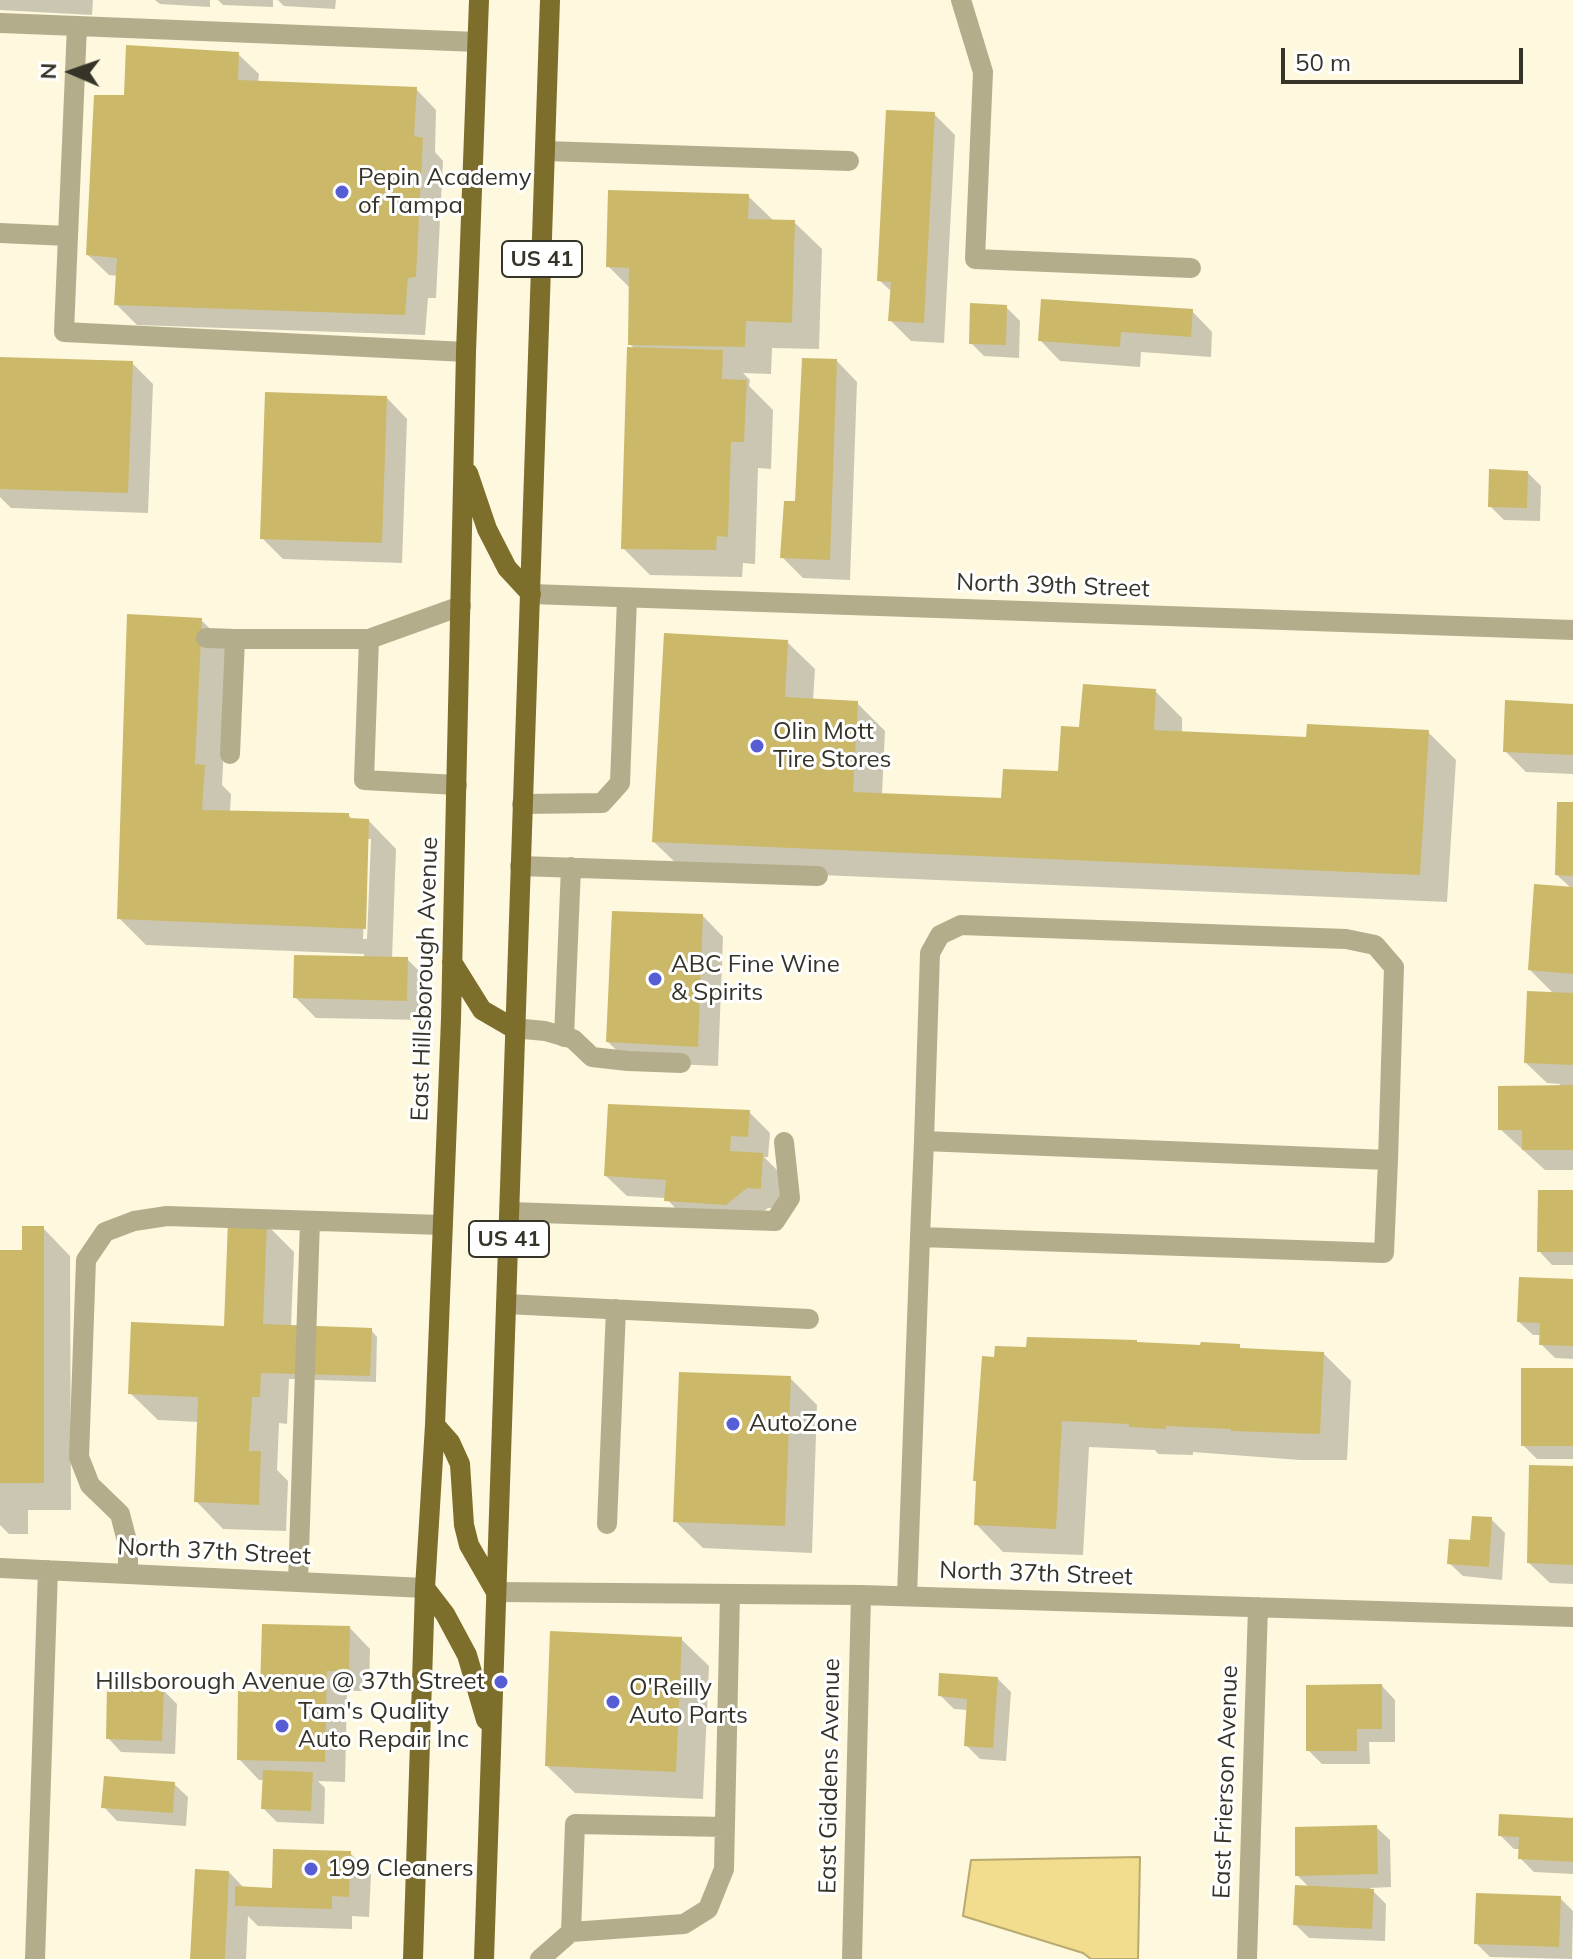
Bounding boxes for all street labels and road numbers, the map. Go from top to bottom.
road number: US 41 [502,241,582,277]
street label: North 39th Street [956,568,1150,604]
street label: East Hillsborough Avenue [406,836,444,1122]
road number: US 41 [469,1221,549,1257]
street label: North 37th Street [117,1533,311,1571]
street label: North 37th Street [939,1556,1133,1592]
street label: East Giddens Avenue [814,1658,846,1894]
street label: East Frierson Avenue [1208,1665,1244,1899]

